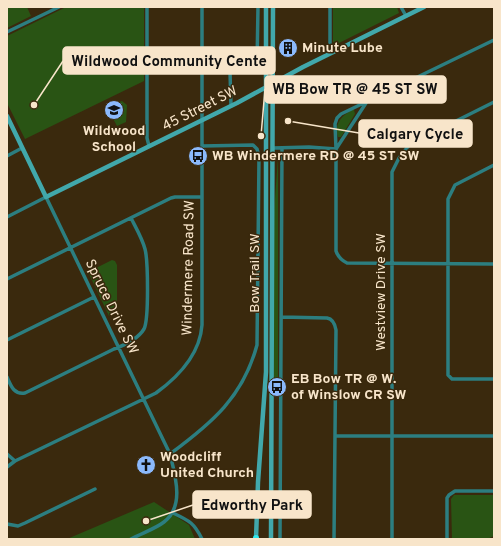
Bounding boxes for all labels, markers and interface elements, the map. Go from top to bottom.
building icon: Minute Lube [277,37,299,59]
place label: Minute Lube [302,40,383,57]
callout: Wildwood Community Cente [63,47,275,74]
text: Wildwood Community Cente [71,53,267,72]
callout: WB Bow TR @ 45 ST SW [265,76,446,103]
text: WB Bow TR @ 45 ST SW [272,81,438,100]
street label: 45 Street SW [159,83,241,135]
school or university icon: Wildwood School [103,99,125,121]
callout: Calgary Cycle [359,120,472,147]
place label: Wildwood School [83,123,145,156]
text: Calgary Cycle [367,126,463,145]
bus stop icon: WB Windermere RD @ 45 ST SW [187,145,209,167]
place label: WB Windermere RD @ 45 ST SW [212,148,419,165]
street label: Windermere Road SW [179,200,199,336]
street label: Bow Trail SW [247,233,264,313]
street label: Westview Drive SW [373,233,390,351]
street label: Spruce Drive SW [81,257,141,357]
place label: EB Bow TR @ W. of Winslow CR SW [291,371,407,404]
bus stop icon: EB Bow TR @ W. of Winslow CR SW [266,376,288,398]
place label: Woodcliff United Church [160,449,254,482]
church icon: Woodcliff United Church [135,454,157,476]
callout: Edworthy Park [193,491,311,518]
text: Edworthy Park [201,497,303,516]

